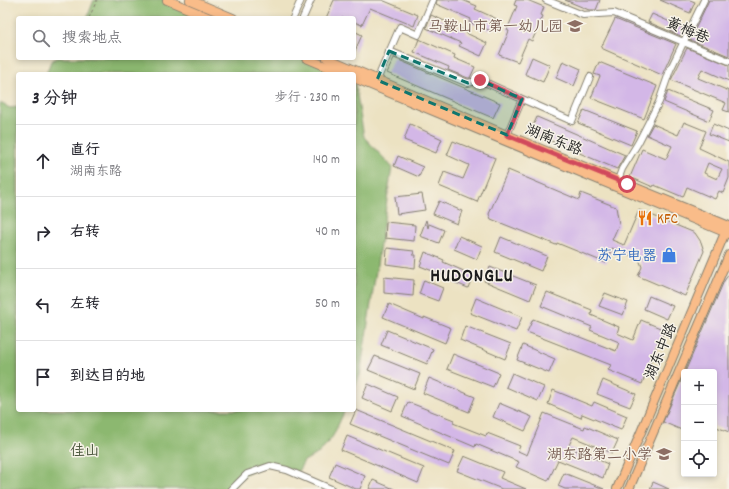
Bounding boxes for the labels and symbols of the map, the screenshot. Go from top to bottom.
street label: 黄梅巷 [662,13,712,51]
place label: 马鞍山市第一幼儿园 [428,17,563,39]
school or university icon: 马鞍山市第一幼儿园 [566,17,584,35]
route end [471,71,489,89]
street label: 湖南东路 [521,119,585,162]
route start [618,175,636,193]
restaurant icon: KFC [636,209,654,227]
place label: KFC [657,209,678,231]
place label: 苏宁电器 [597,246,657,268]
shop icon: 苏宁电器 [660,246,678,264]
district label: HUDONGLU [430,264,514,291]
street label: 湖东中路 [640,320,684,384]
park label: 佳山 [70,441,100,463]
place label: 湖东路第二小学 [547,445,652,467]
school or university icon: 湖东路第二小学 [655,445,673,463]

